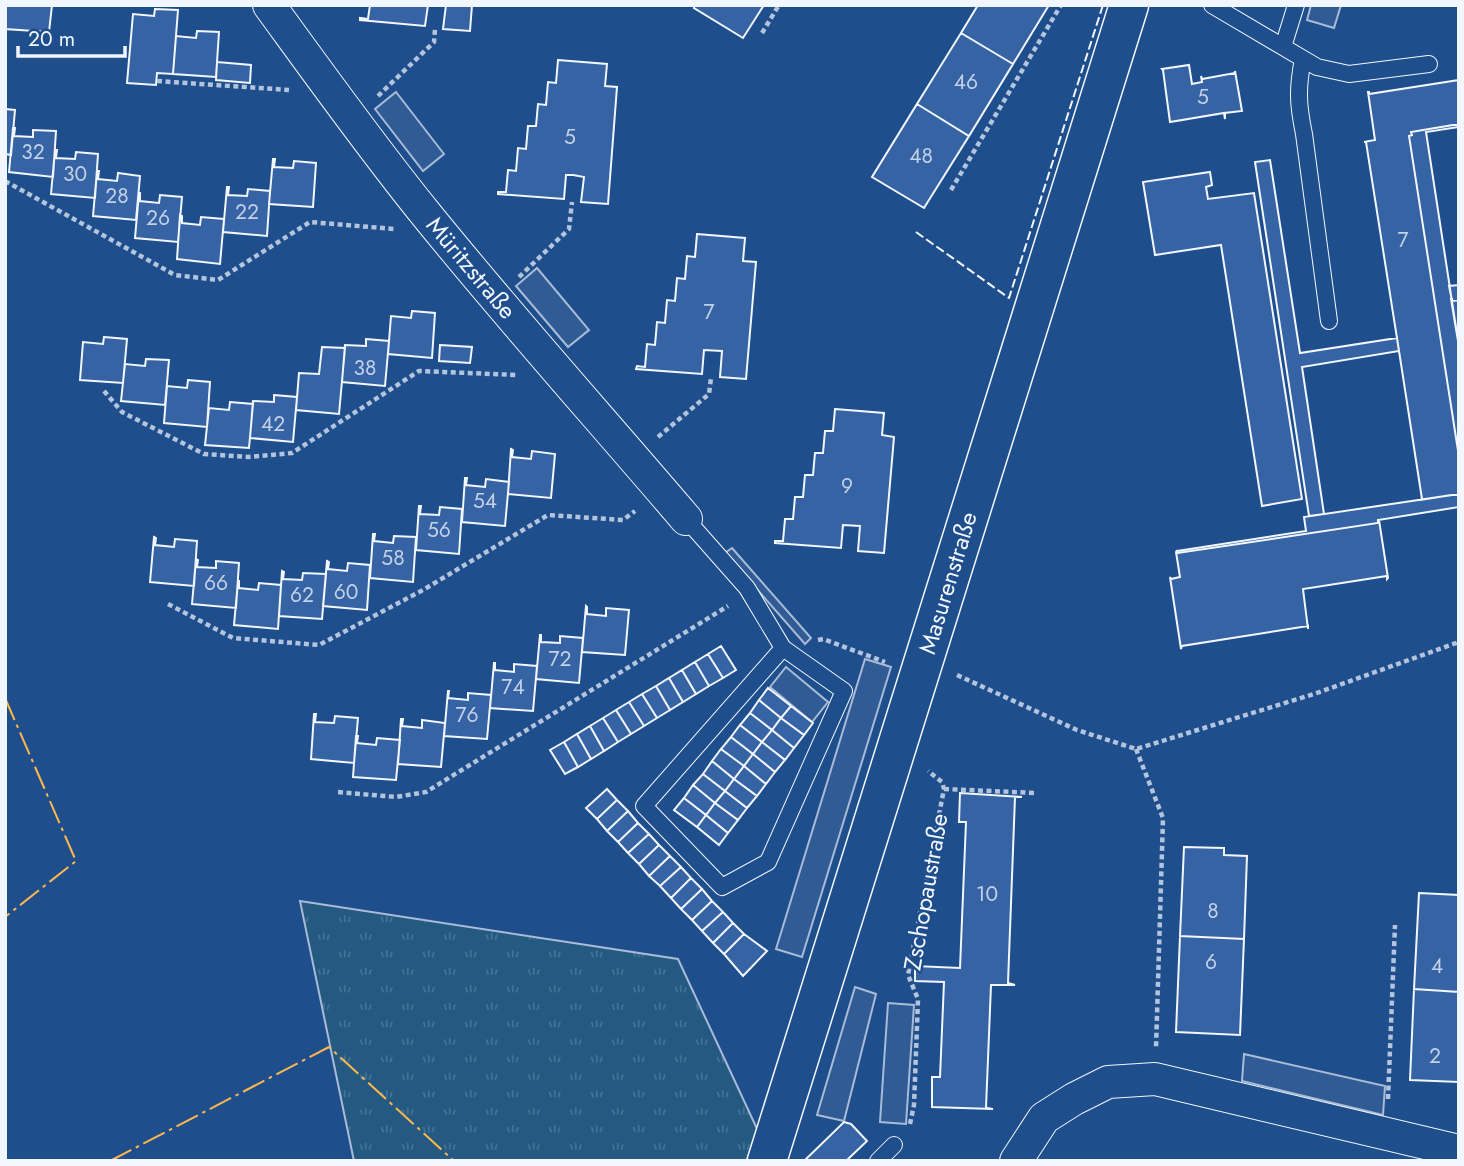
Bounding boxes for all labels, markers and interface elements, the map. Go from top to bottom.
scale bar [18,14,124,58]
text: 20 m [28,24,75,54]
house number: 46 [954,67,978,97]
house number: 5 [1197,82,1209,112]
house number: 5 [564,122,576,152]
house number: 32 [21,137,45,167]
house number: 48 [909,141,933,171]
house number: 30 [63,159,87,189]
house number: 28 [105,181,129,211]
house number: 22 [235,197,259,227]
house number: 26 [146,203,170,233]
street label: Müritzstraße [418,209,525,327]
house number: 7 [1397,225,1409,255]
house number: 7 [703,297,715,327]
house number: 38 [354,353,376,383]
house number: 42 [261,409,285,439]
house number: 9 [841,471,853,501]
house number: 54 [473,486,497,516]
street label: Masurenstraße [909,507,986,658]
house number: 56 [427,515,451,545]
house number: 58 [381,543,405,573]
house number: 66 [204,568,228,598]
house number: 60 [334,577,358,607]
house number: 62 [290,580,314,610]
house number: 72 [549,644,571,674]
house number: 74 [501,672,525,702]
house number: 76 [455,700,479,730]
street label: Zschopaustraße [894,811,957,973]
house number: 10 [976,879,998,909]
house number: 8 [1207,896,1219,926]
house number: 6 [1205,947,1217,977]
house number: 4 [1431,951,1443,981]
house number: 2 [1429,1041,1441,1071]

